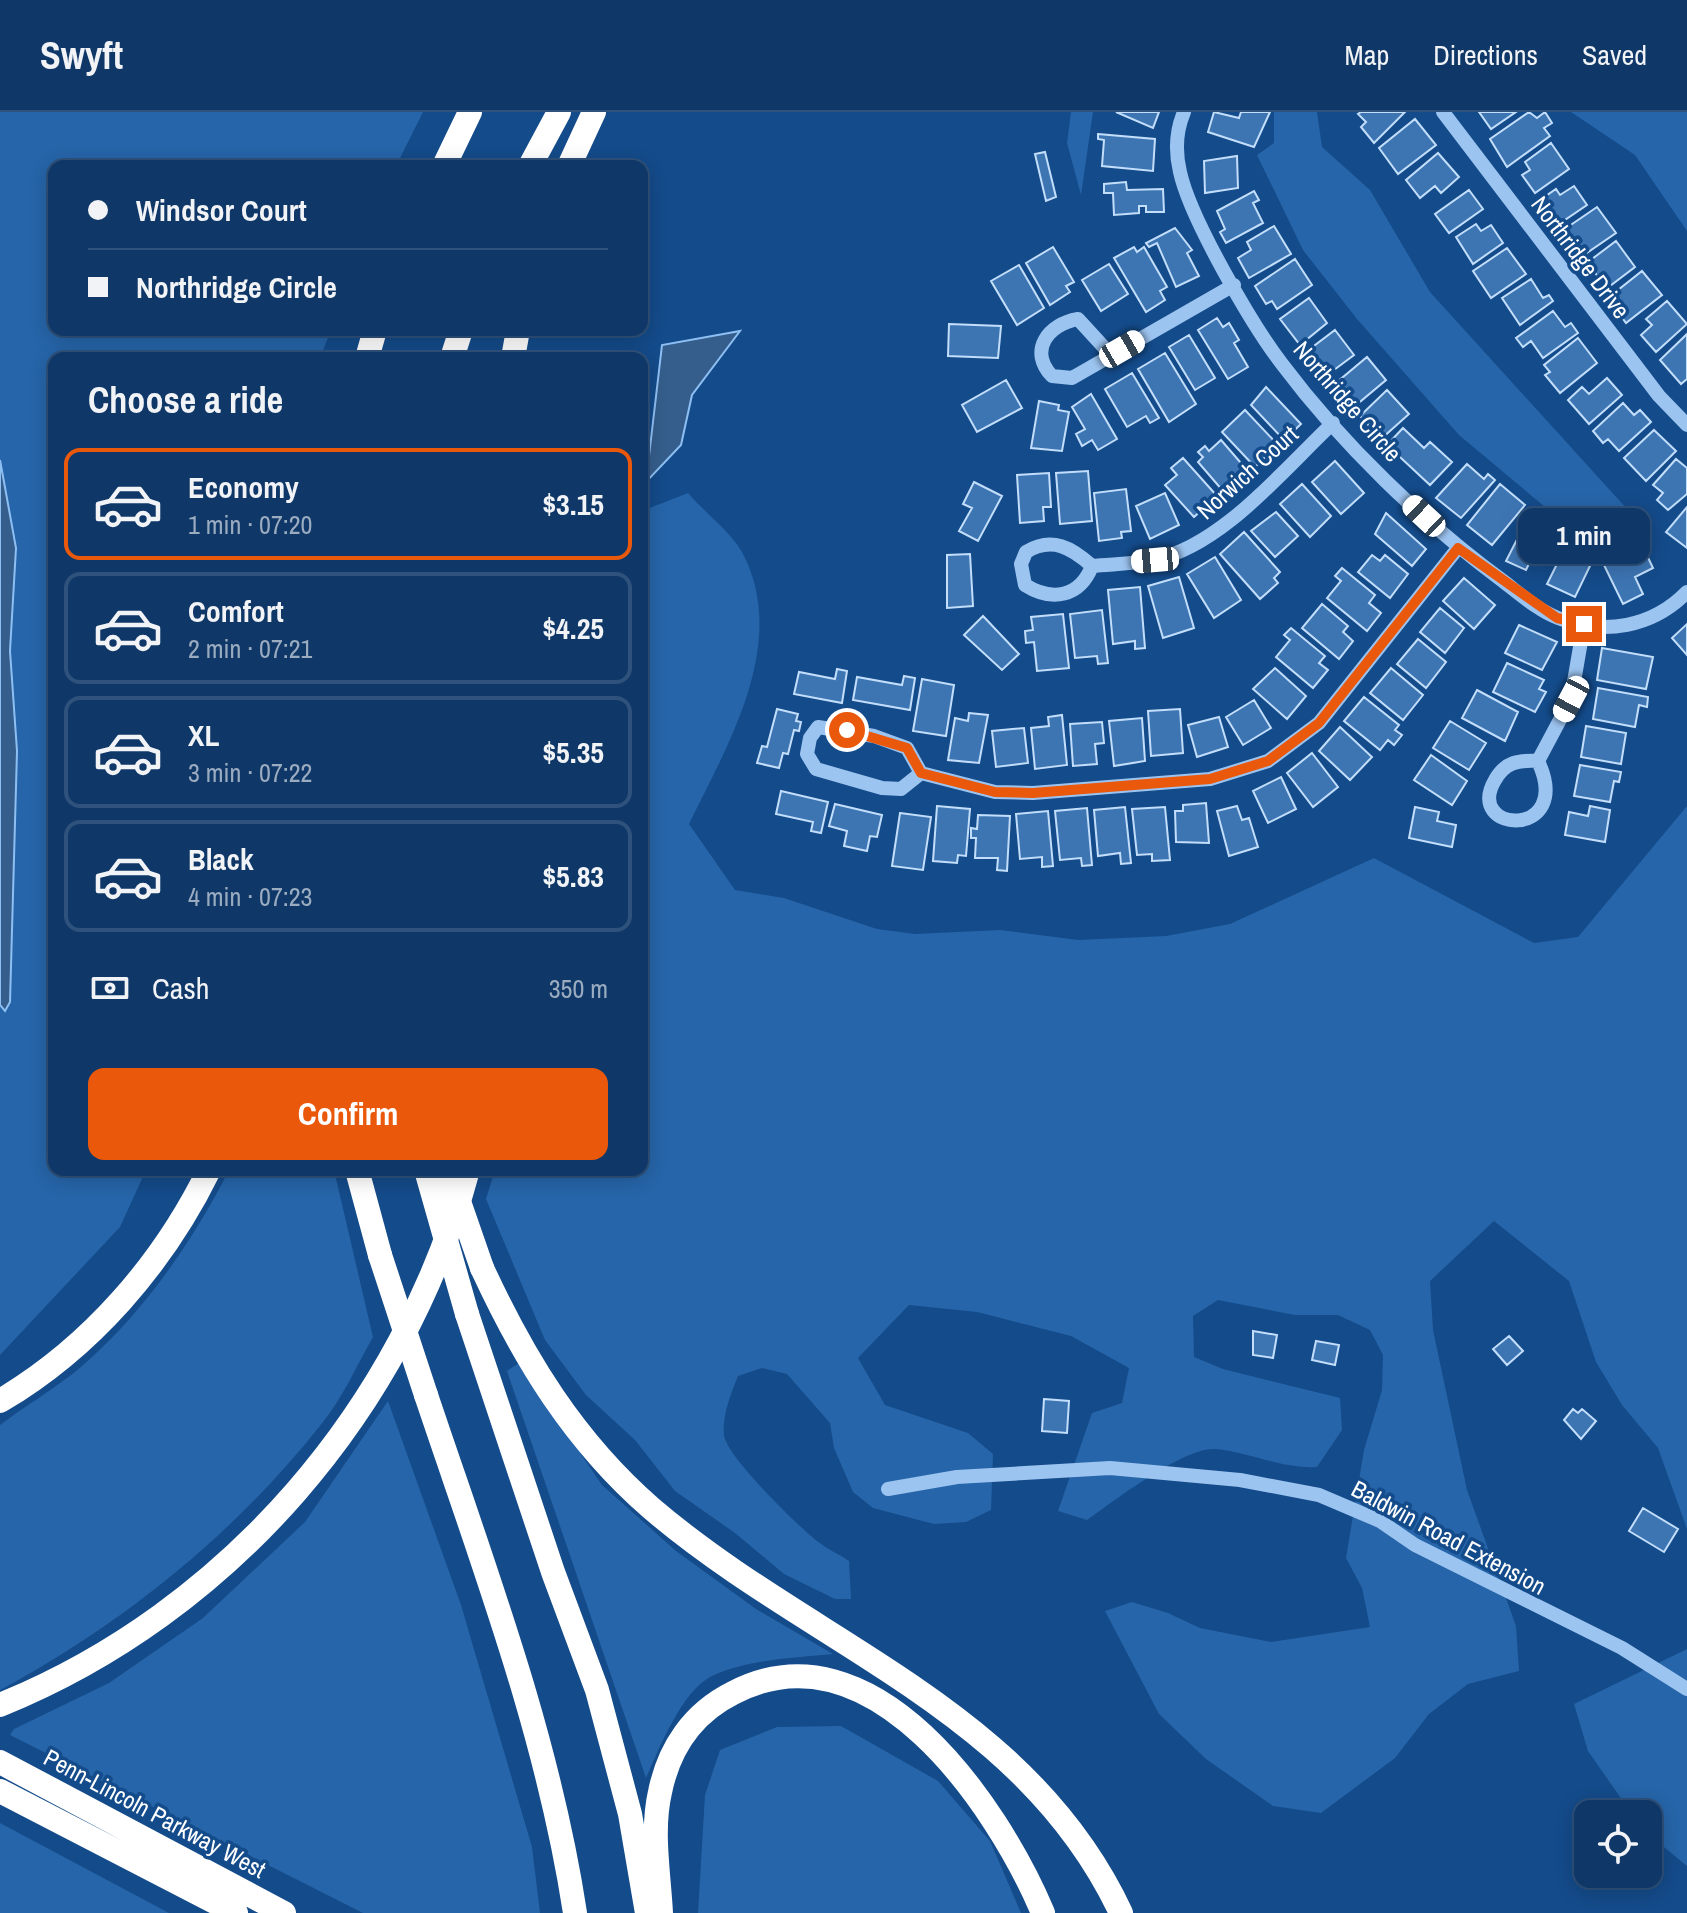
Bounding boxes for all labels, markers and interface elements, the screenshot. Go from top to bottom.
text: Swyft [40,30,123,81]
text: Map [1345,36,1389,74]
text: Directions [1433,36,1538,74]
text: Saved [1582,36,1647,74]
street label: Northridge Drive [1524,189,1638,325]
text: Windsor Court [136,190,307,230]
text: Northridge Circle [136,267,337,307]
car [1095,327,1149,371]
street label: Northridge Circle [1287,334,1409,468]
text: Choose a ride [88,376,283,424]
street label: Norwich Court [1190,418,1305,526]
text: Economy [188,467,299,507]
icon: car [92,468,164,540]
text: $3.15 [542,484,604,524]
car [1398,491,1450,541]
text: 1 min · 07:20 [188,507,312,542]
callout: 1 min [1518,508,1650,564]
text: 1 min [1556,518,1612,553]
car [1130,546,1180,574]
text: Comfort [188,591,284,631]
icon: car [92,592,164,664]
route end [1566,606,1602,642]
text: $4.25 [542,608,604,648]
text: 2 min · 07:21 [188,631,312,666]
car [1549,672,1593,726]
route start [829,712,865,748]
text: XL [188,715,219,755]
icon: car [92,716,164,788]
text: $5.35 [542,732,604,772]
text: 3 min · 07:22 [188,755,312,790]
text: Black [188,839,254,879]
icon: car [92,840,164,912]
text: $5.83 [542,856,604,896]
text: 4 min · 07:23 [188,879,312,914]
icon: cash [88,966,132,1010]
text: Cash [152,968,209,1008]
text: 350 m [549,971,608,1006]
button: Confirm [88,1068,608,1160]
street label: Baldwin Road Extension [1346,1472,1552,1602]
street label: Penn-Lincoln Parkway West [38,1741,272,1885]
map controls [1574,1800,1662,1888]
button: locate [1574,1800,1662,1888]

